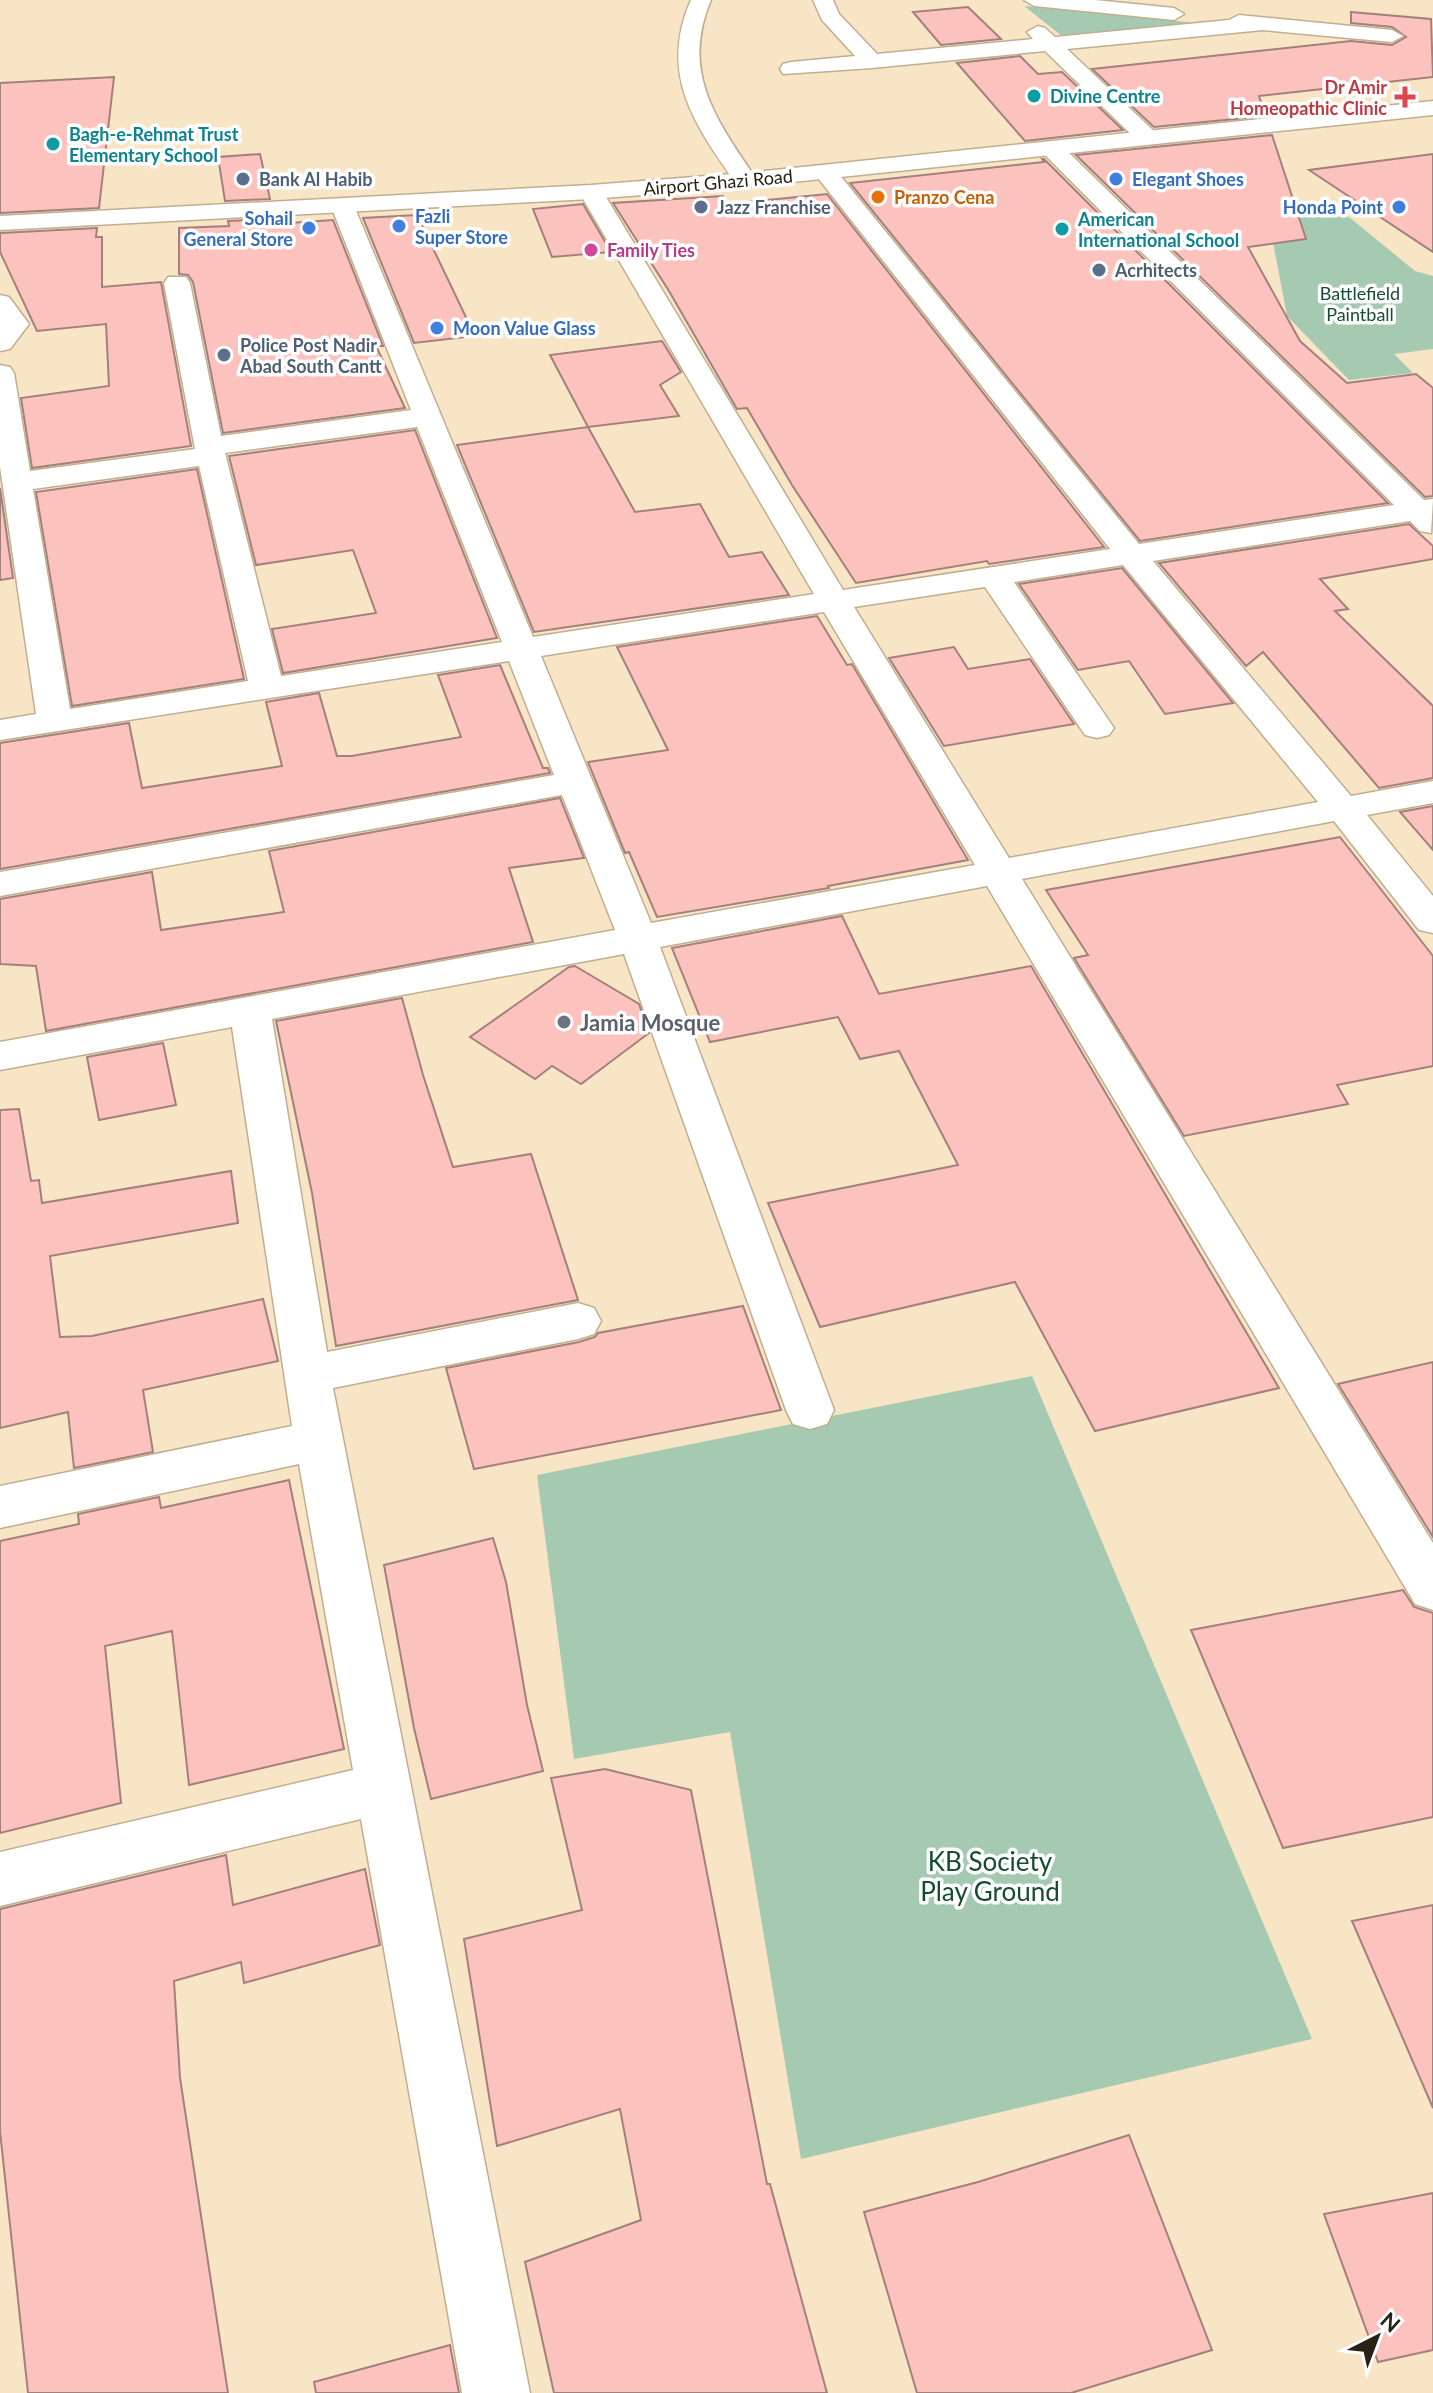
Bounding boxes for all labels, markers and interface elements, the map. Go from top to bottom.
place label: Dr Amir Homeopathic Clinic [1230,76,1387,119]
place label: Divine Centre [1050,85,1161,107]
marker: Dr Amir Homeopathic Clinic [1394,86,1416,108]
marker: Divine Centre [1025,87,1043,105]
place label: Bagh-e-Rehmat Trust Elementary School [69,123,239,166]
marker: Bagh-e-Rehmat Trust Elementary School [44,135,62,153]
street label: Airport Ghazi Road [642,165,794,199]
place label: Bank Al Habib [259,168,373,190]
place label: Elegant Shoes [1132,168,1244,190]
marker: Bank Al Habib [234,170,252,188]
marker: Elegant Shoes [1107,170,1125,188]
place label: Pranzo Cena [894,186,994,208]
marker: Pranzo Cena [869,188,887,206]
place label: Jazz Franchise [717,196,831,218]
place label: Honda Point [1283,196,1383,218]
marker: Jazz Franchise [692,198,710,216]
marker: Honda Point [1390,198,1408,216]
place label: Fazli Super Store [415,205,508,248]
place label: Sohail General Store [184,207,293,250]
place label: American International School [1077,208,1239,251]
marker: Fazli Super Store [390,217,408,235]
marker: Sohail General Store [300,219,318,237]
marker: American International School [1053,220,1071,238]
place label: Family Ties [607,239,695,261]
marker: Family Ties [582,241,600,259]
place label: Acrhitects [1114,259,1197,281]
marker: Acrhitects [1090,261,1108,279]
park label: Battlefield Paintball [1320,282,1400,325]
place label: Moon Value Glass [453,317,596,339]
marker: Moon Value Glass [428,319,446,337]
place label: Police Post Nadir Abad South Cantt [239,334,382,377]
marker: Police Post Nadir Abad South Cantt [215,346,233,364]
place label: Jamia Mosque [580,1009,720,1036]
marker: Jamia Mosque [555,1013,573,1031]
park label: KB Society Play Ground [920,1845,1060,1907]
north arrow [1337,2297,1417,2377]
text: N [1375,2306,1406,2337]

